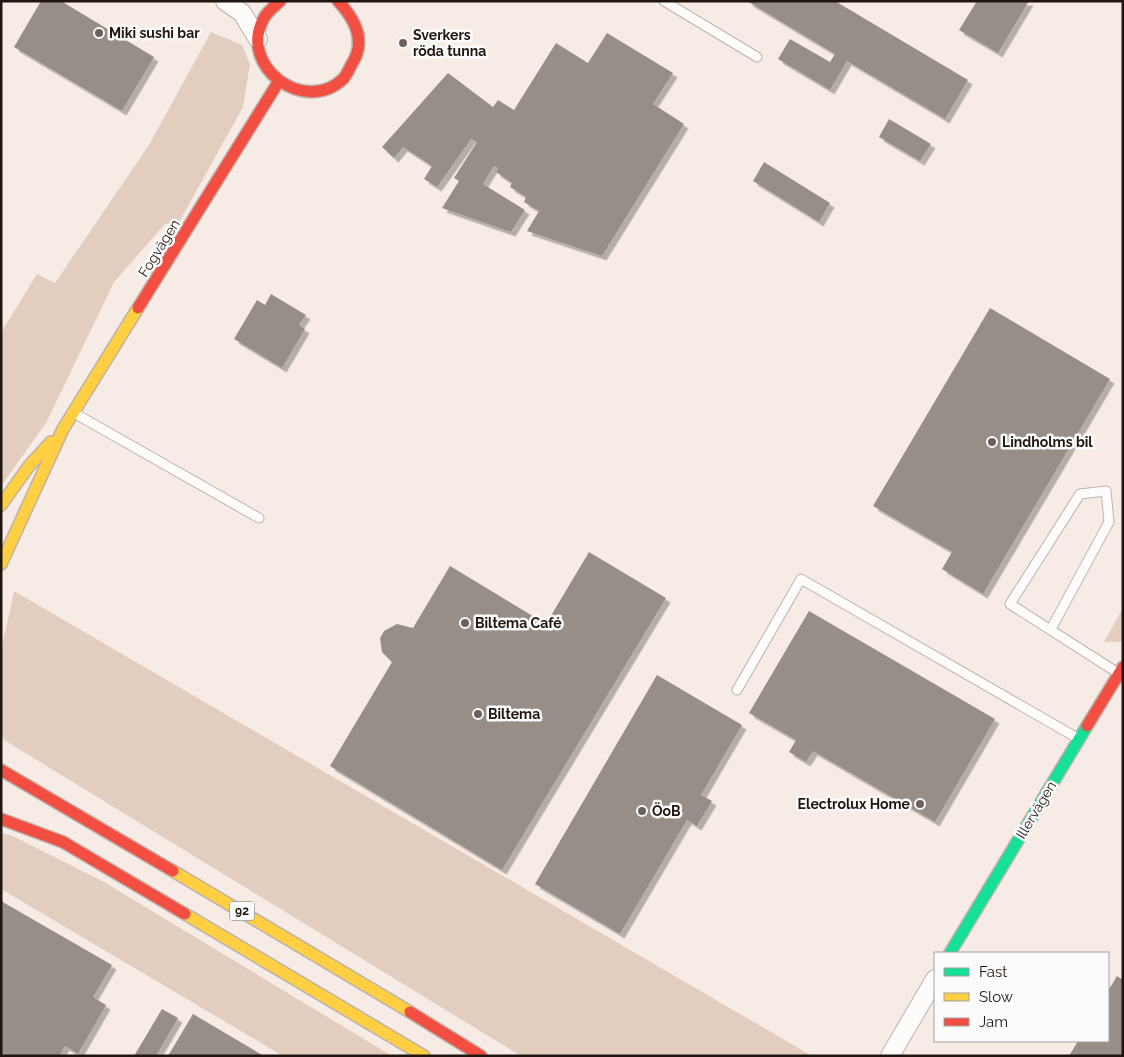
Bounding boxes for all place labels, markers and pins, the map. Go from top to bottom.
place label: Miki sushi bar [109,25,200,41]
marker: Miki sushi bar [93,27,105,39]
place label: Sverkers röda tunna [413,27,486,59]
marker: Sverkers röda tunna [397,37,409,49]
place label: Lindholms bil [1002,434,1093,450]
marker: Lindholms bil [986,436,998,448]
place label: Biltema Café [475,615,562,631]
marker: Biltema Café [459,617,471,629]
place label: Biltema [488,706,540,722]
marker: Biltema [472,708,484,720]
place label: Electrolux Home [798,796,911,812]
marker: Electrolux Home [914,798,926,810]
place label: ÖoB [652,802,681,819]
marker: ÖoB [636,805,648,817]

